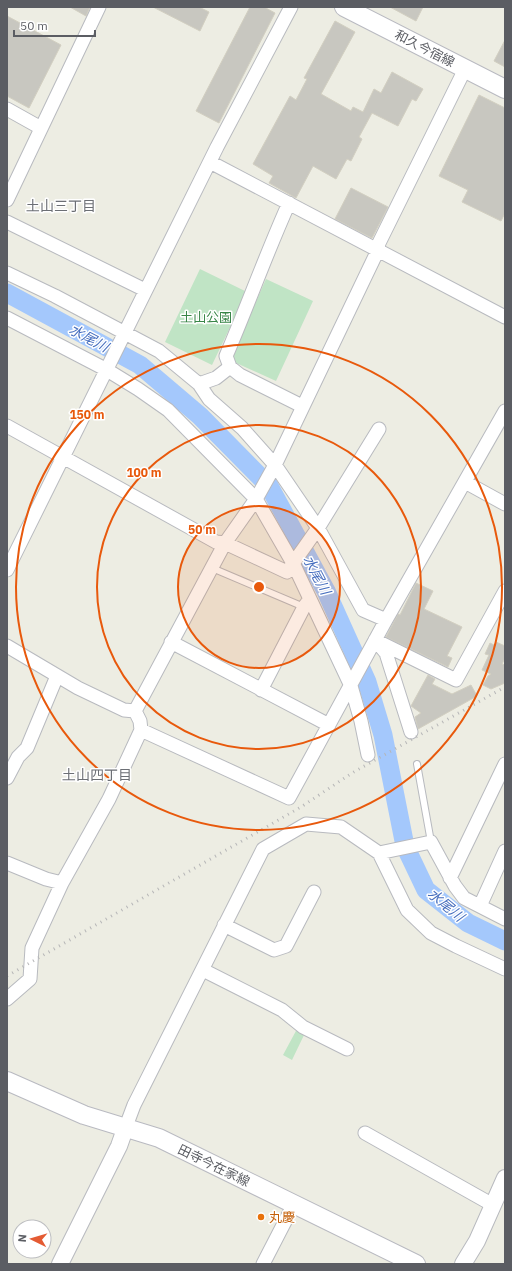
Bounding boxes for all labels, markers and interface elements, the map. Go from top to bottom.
scale bar [14,12,95,38]
text: 50 m [20,18,48,33]
street label: 和久今宿線 [392,26,458,71]
district label: 土山三丁目 [26,197,96,215]
park label: 土山公園 [180,309,232,326]
water label: 水尾川 [66,320,114,357]
text: 150 m [69,407,105,422]
text: 100 m [126,465,162,480]
text: 50 m [188,522,216,537]
water label: 水尾川 [299,552,336,600]
centre of rings [252,580,266,594]
district label: 土山四丁目 [62,766,132,784]
water label: 水尾川 [424,885,469,927]
street label: 田寺今在家線 [175,1141,253,1190]
place label: 丸慶 [269,1209,295,1226]
marker: 丸慶 [256,1212,266,1222]
north arrow [12,1219,52,1259]
text: N [15,1234,29,1243]

